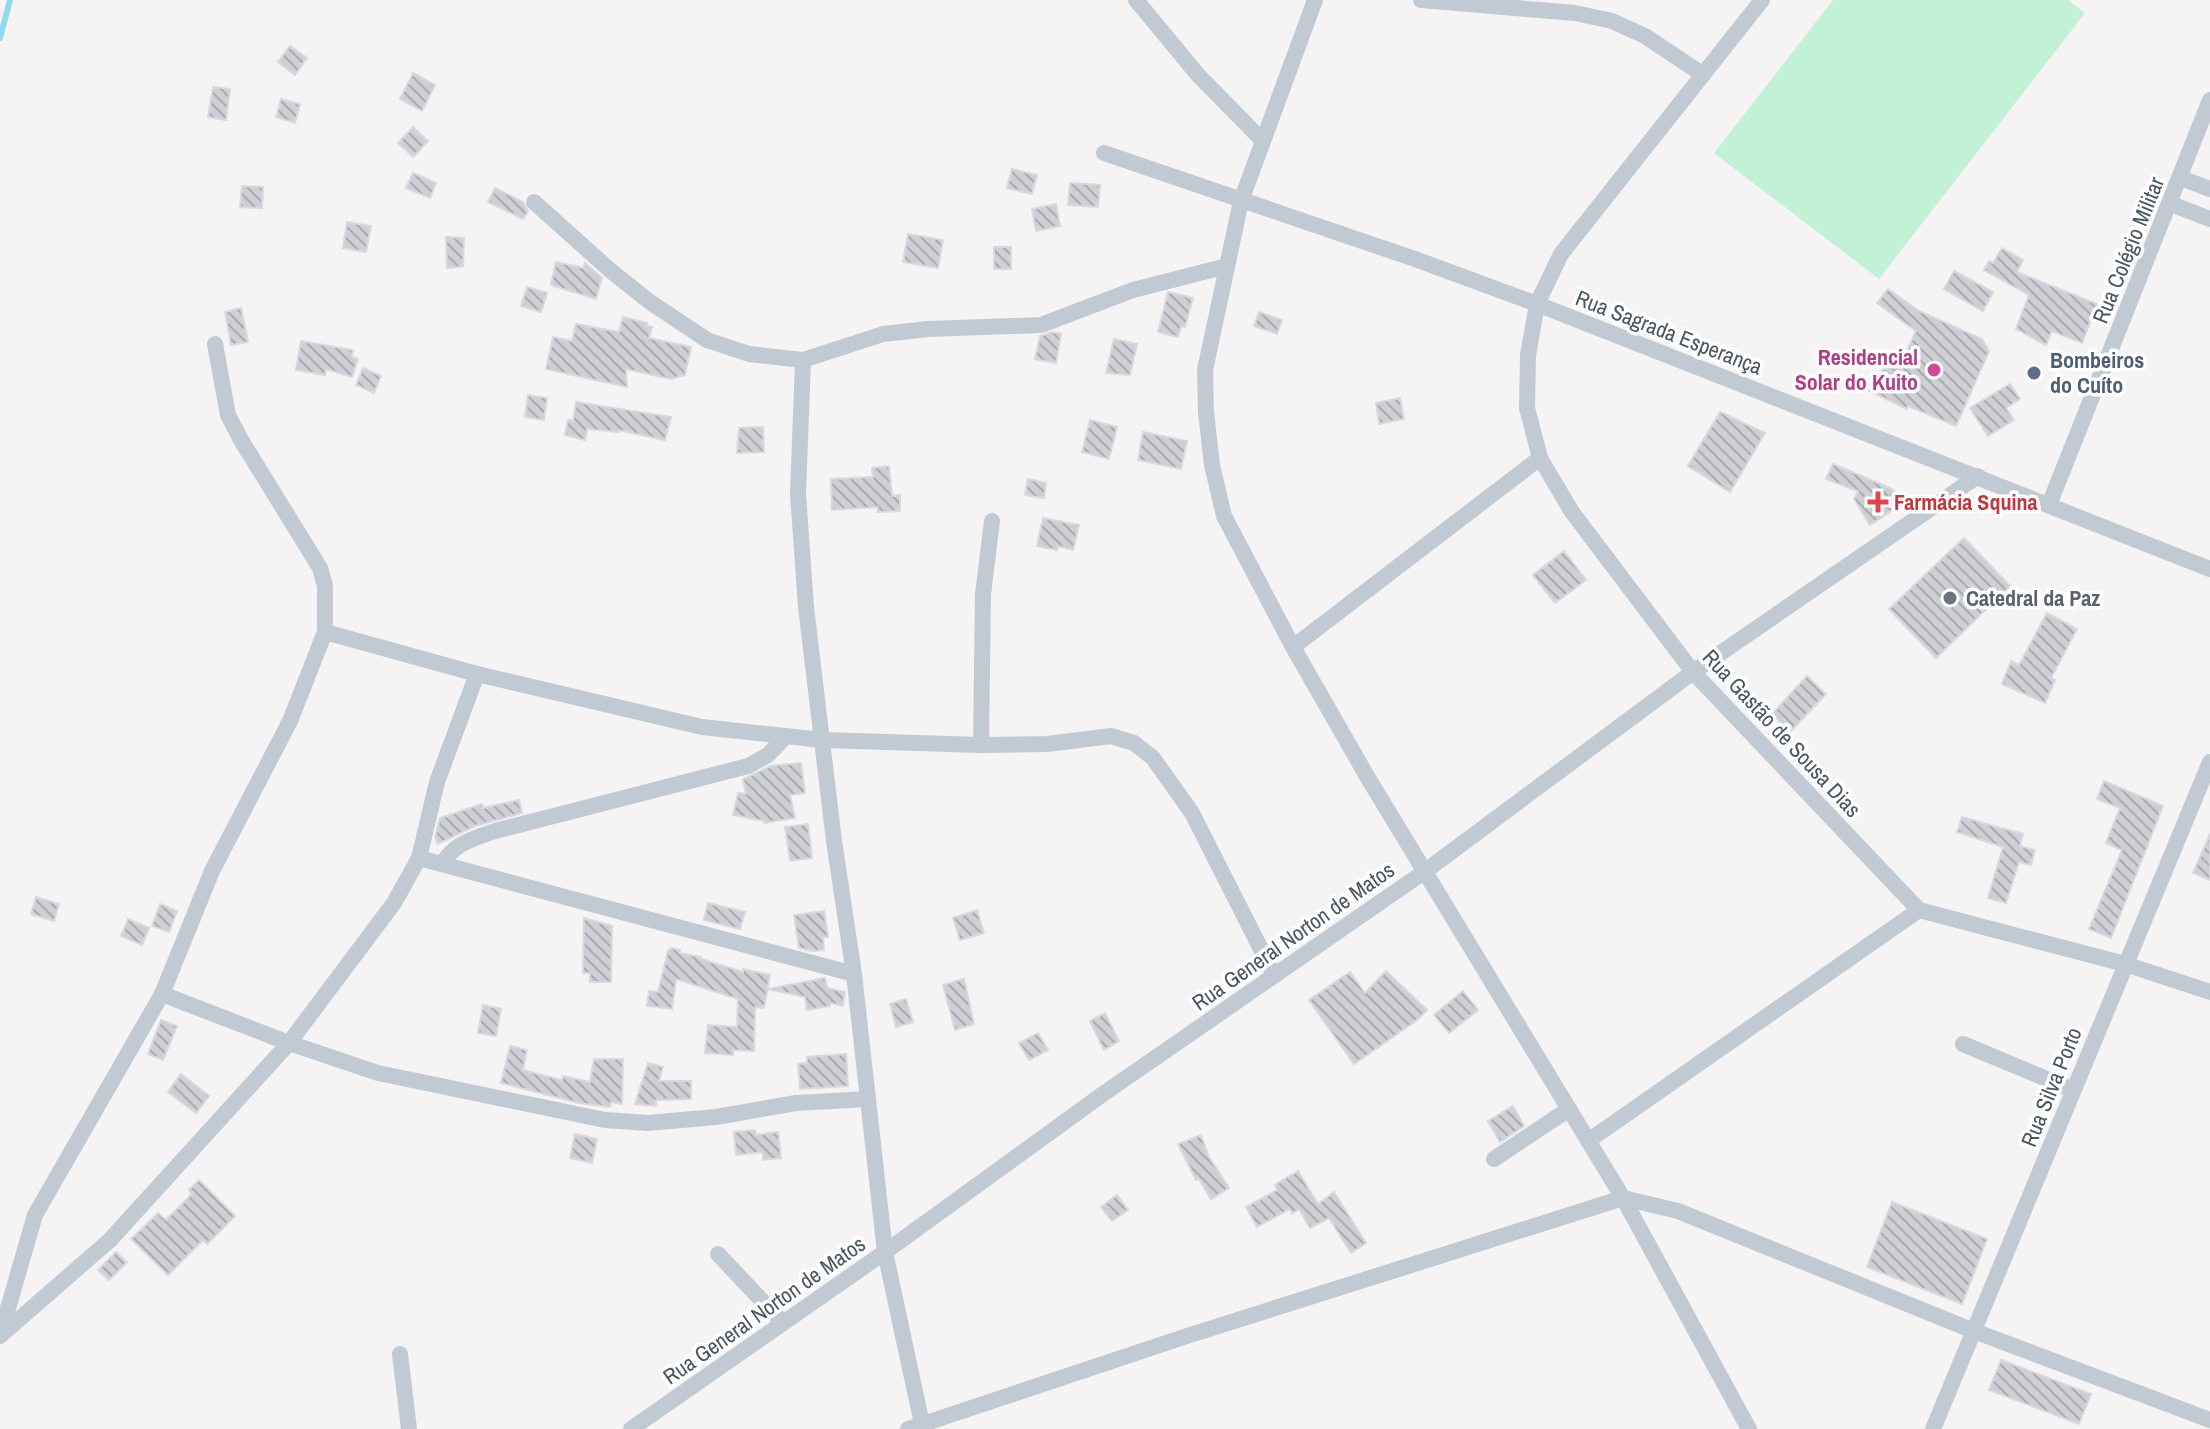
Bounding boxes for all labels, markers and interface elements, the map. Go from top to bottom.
street label: Rua Colégio Militar [2085,172,2171,328]
street label: Rua Sagrada Esperança [1571,283,1767,381]
place label: Residencial Solar do Kuito [1795,342,1918,397]
place label: Bombeiros do Cuíto [2050,345,2144,400]
marker: Residencial Solar do Kuito [1925,361,1943,379]
marker: Bombeiros do Cuíto [2025,364,2043,382]
place label: Farmácia Squina [1894,487,2038,517]
marker: Farmácia Squina [1869,493,1887,511]
place label: Catedral da Paz [1966,583,2100,613]
marker: Catedral da Paz [1941,589,1959,607]
street label: Rua Gastão de Sousa Dias [1696,642,1868,824]
street label: Rua General Norton de Matos [1186,855,1400,1017]
street label: Rua Silva Porto [2013,1023,2089,1151]
street label: Rua General Norton de Matos [657,1229,871,1391]

